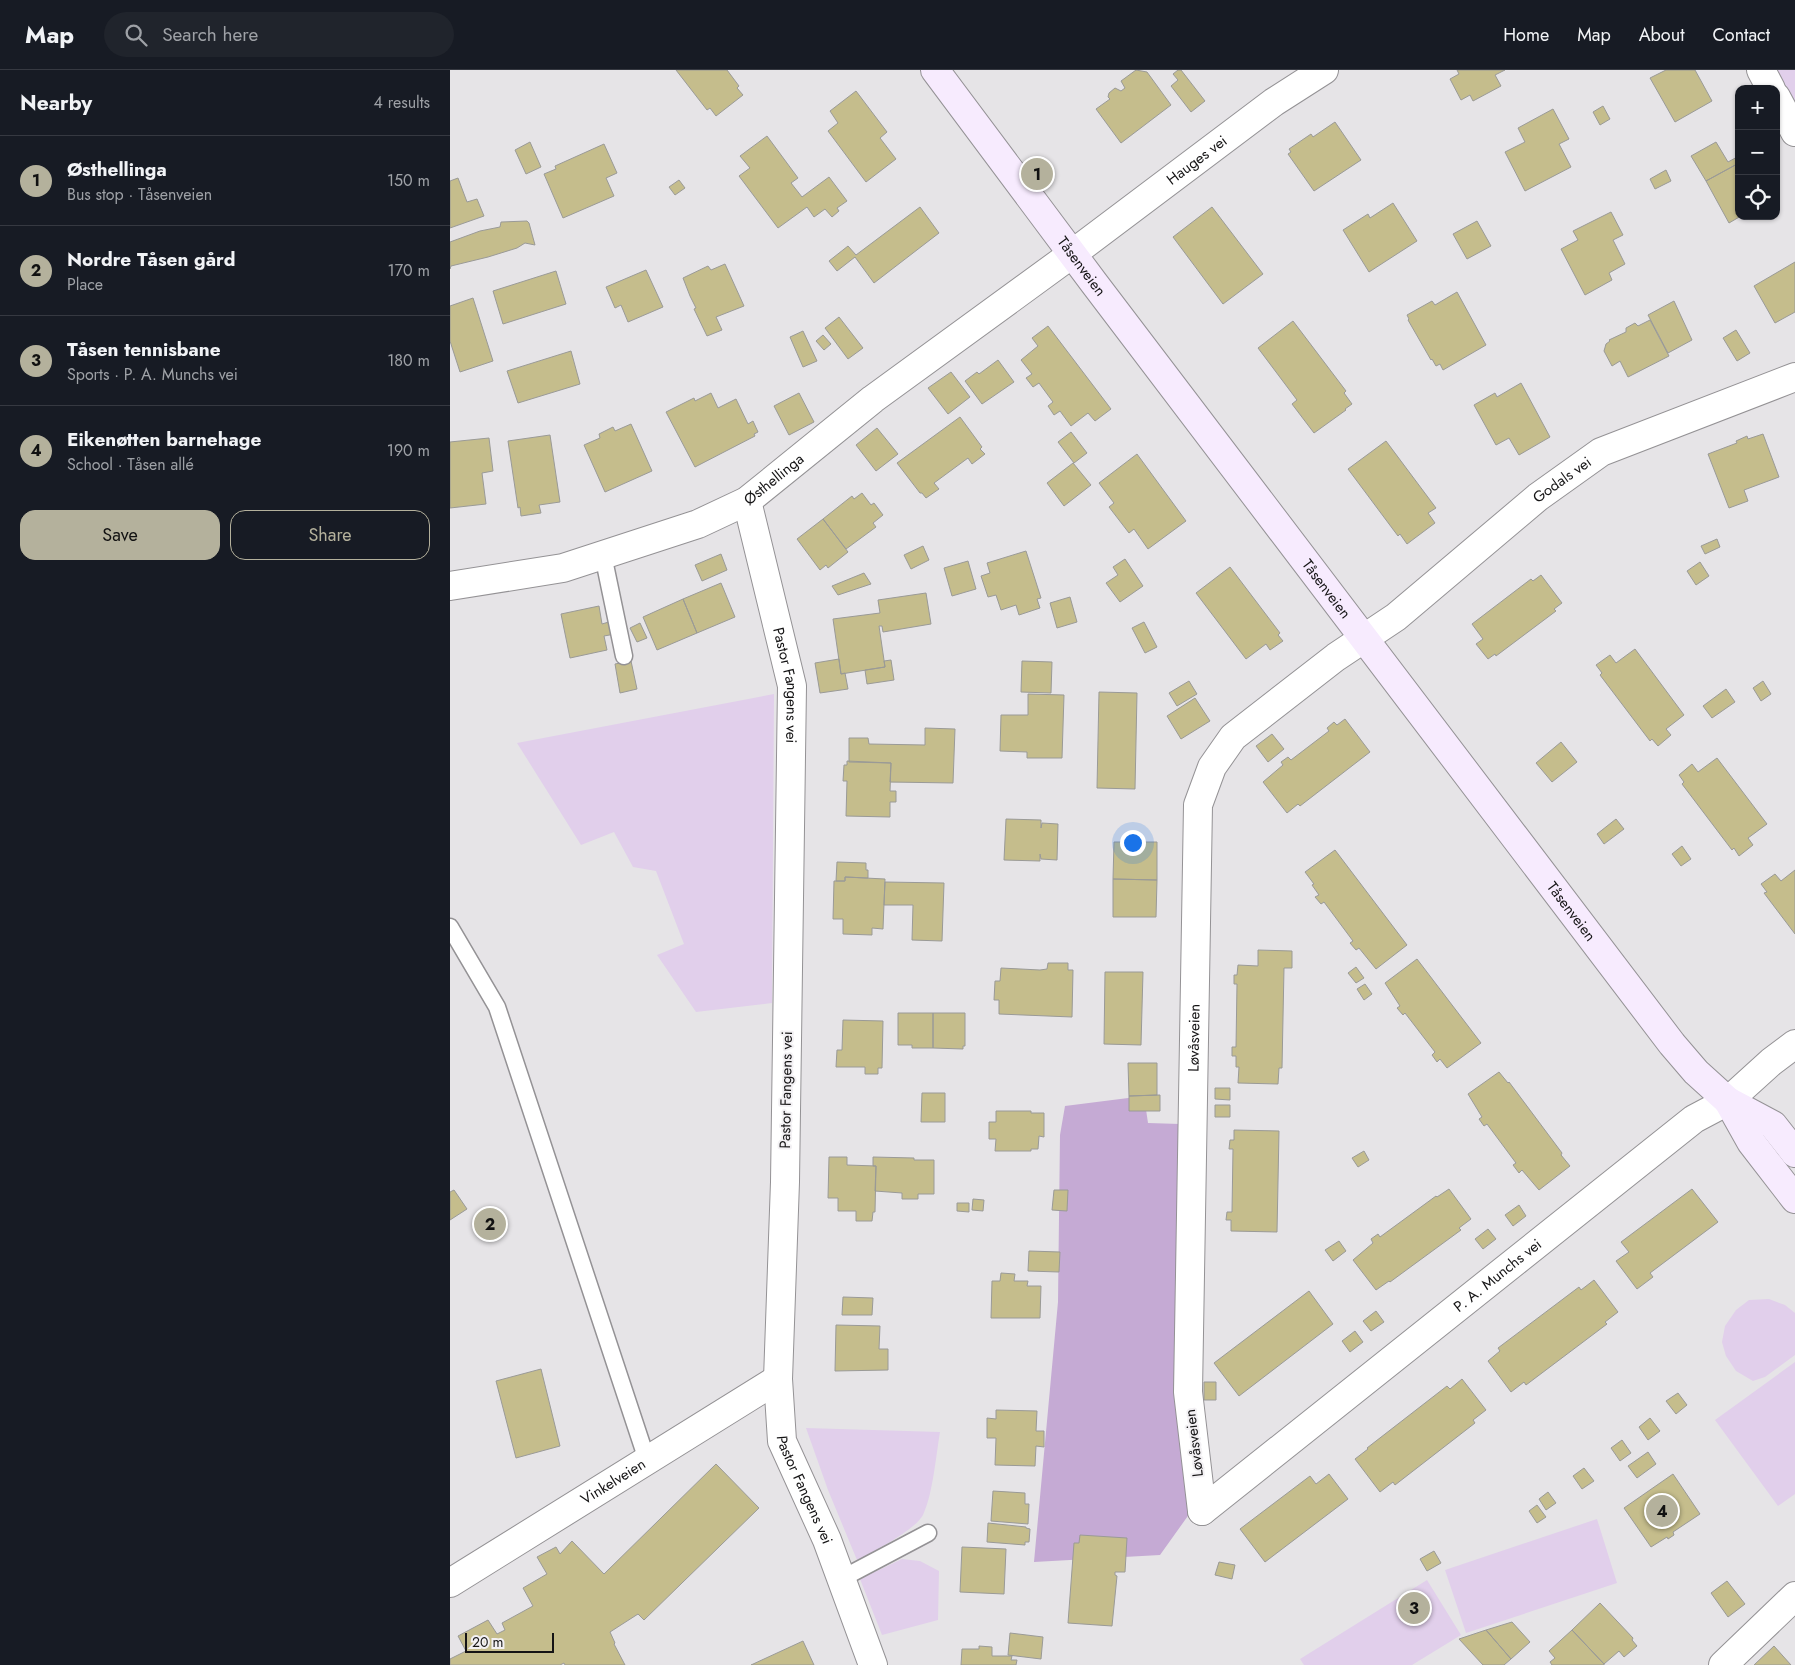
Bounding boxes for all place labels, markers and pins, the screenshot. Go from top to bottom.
pin: 1 [1021,155,1053,193]
pin: 2 [474,1205,506,1243]
pin: 4 [1646,1492,1678,1530]
pin: 3 [1398,1589,1430,1627]

